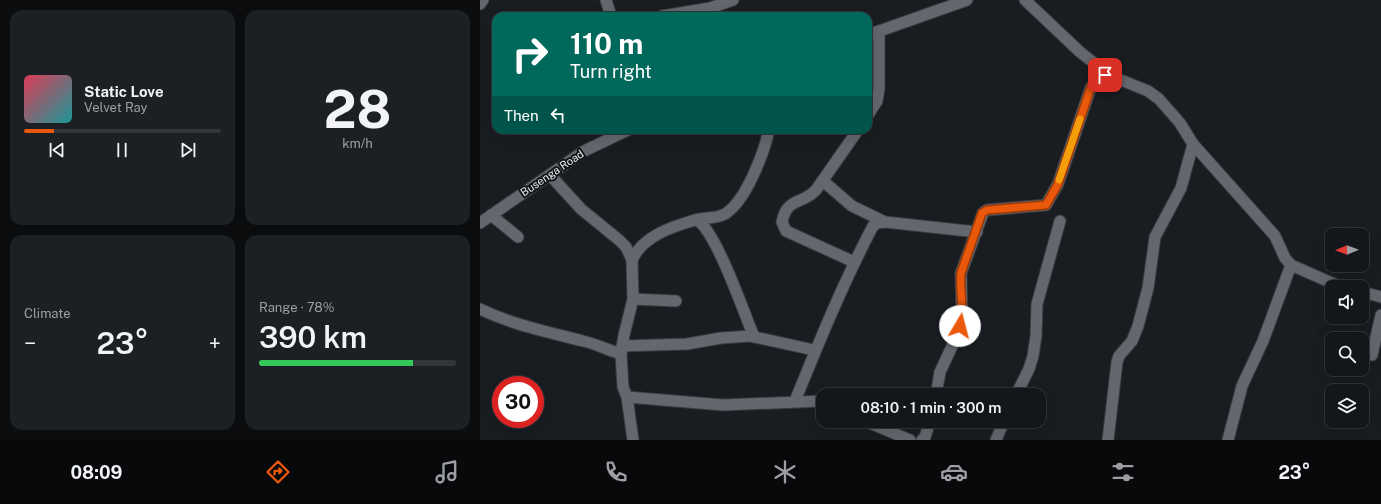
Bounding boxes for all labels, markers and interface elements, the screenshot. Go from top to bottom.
text: 110 m [570,27,643,60]
icon: right [504,28,556,80]
pin [1088,58,1122,92]
text: Turn right [570,61,652,82]
icon: arrive [1094,64,1116,86]
text: 28 [324,79,391,140]
text: Static Love [84,83,164,100]
text: Velvet Ray [84,100,148,115]
icon: left [547,104,569,126]
text: Then [504,107,539,124]
text: km/h [342,136,373,151]
icon: previous [46,139,68,161]
icon: pause [111,139,133,161]
icon: next [177,139,199,161]
street label: Busenga Road [518,148,586,198]
north arrow [1325,228,1369,272]
map controls [1325,228,1369,428]
button: sound [1325,280,1369,324]
text: Range · 78% [259,300,334,315]
position arrow [939,305,981,347]
text: Climate [24,306,71,321]
text: 390 km [259,319,367,355]
text: 23° [96,325,149,361]
text: − [24,330,36,356]
text: + [209,330,221,356]
button: search [1325,332,1369,376]
speed limit sign: 30 [492,376,544,428]
button: layers [1325,384,1369,428]
text: 08:10 · 1 min · 300 m [861,399,1001,416]
icon: directions [264,458,292,486]
icon: music [433,458,461,486]
icon: phone [602,458,630,486]
icon: climate [771,458,799,486]
icon: car [940,458,968,486]
icon: filters [1109,458,1137,486]
text: 08:09 [71,462,122,483]
text: 23° [1278,462,1310,483]

